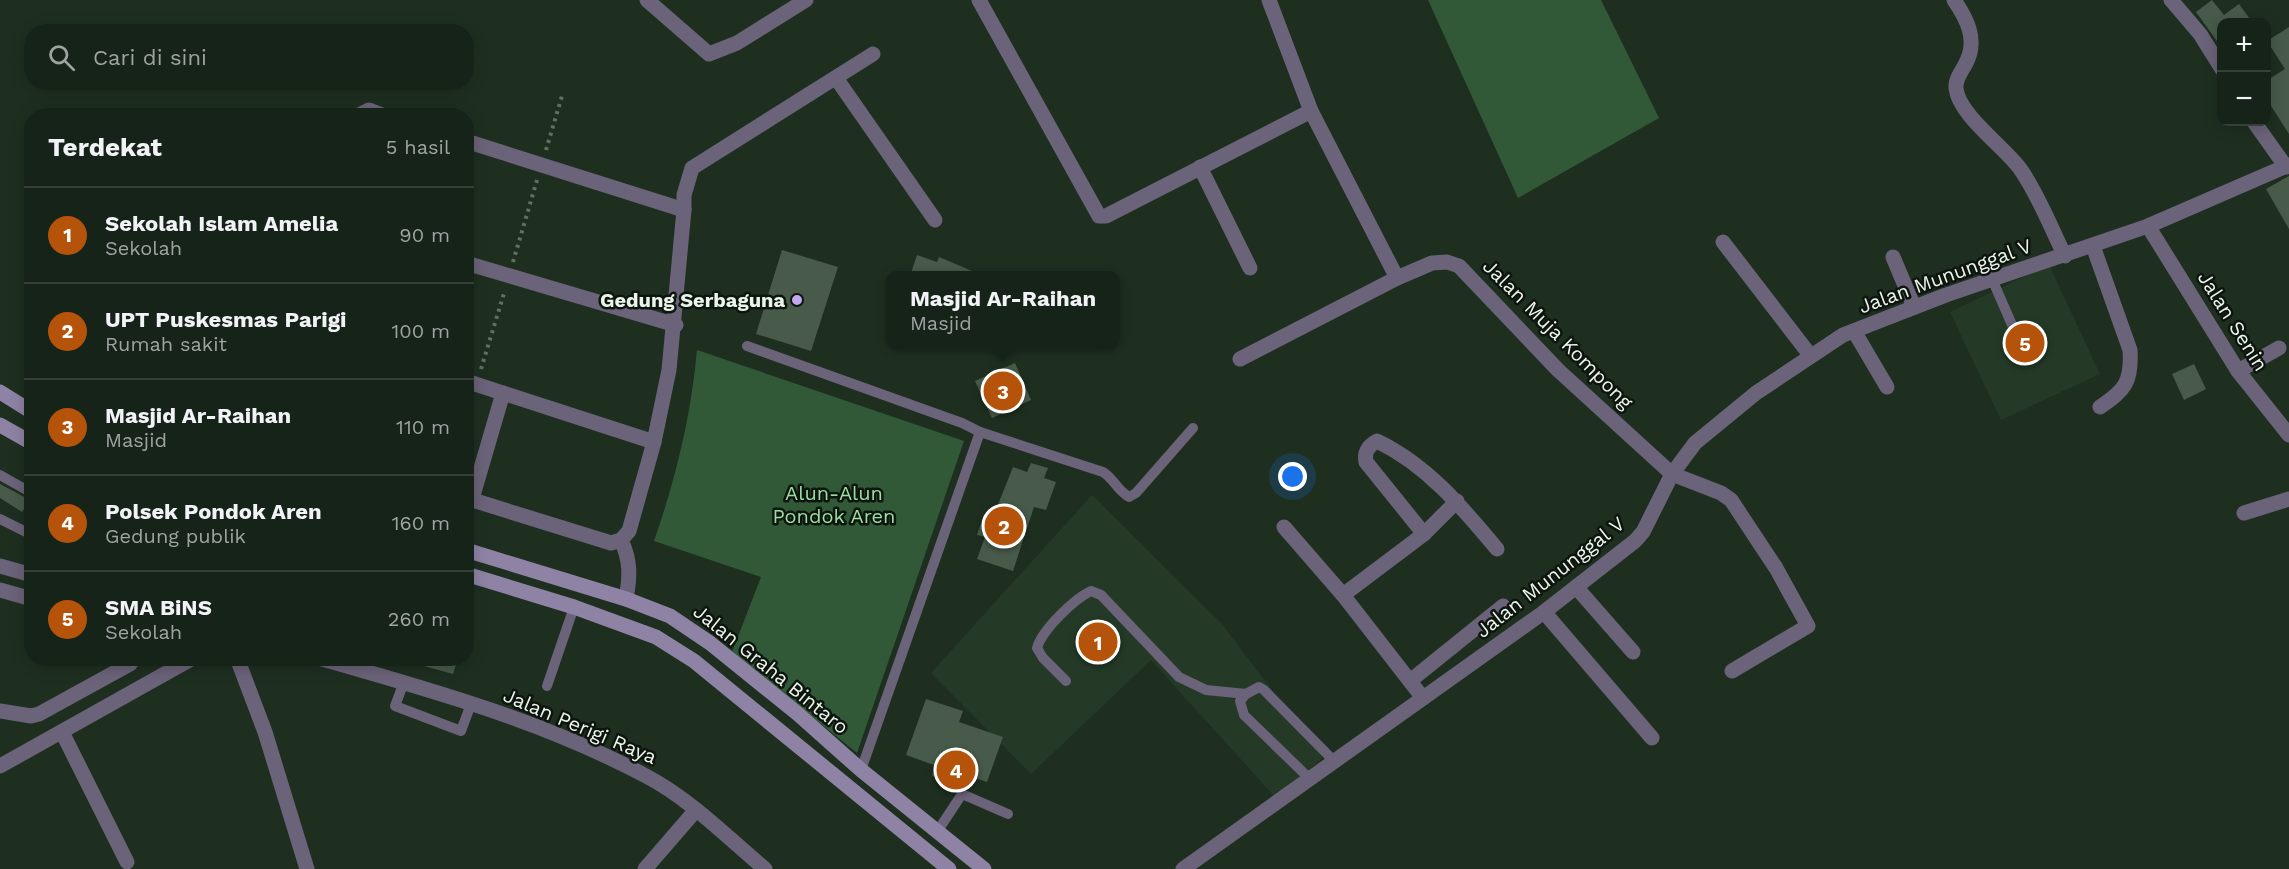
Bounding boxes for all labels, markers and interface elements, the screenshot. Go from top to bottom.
map controls [2217,18,2271,126]
button: + [2217,18,2271,72]
search box [24,24,474,90]
icon: search [45,41,78,74]
text: Cari di sini [93,45,207,70]
button: − [2217,72,2271,126]
text: Terdekat [48,132,162,162]
text: 5 hasil [386,135,450,159]
text: Sekolah Islam Amelia [105,211,338,236]
text: 1 [63,223,72,247]
text: 90 m [399,223,450,247]
street label: Jalan Mununggal V [1855,234,2035,318]
text: Sekolah [105,236,182,260]
street label: Jalan Muja Kompong [1478,254,1638,414]
street label: Jalan Senin [2193,267,2273,375]
popup [886,271,1120,349]
text: Masjid Ar-Raihan [910,286,1096,311]
place label: Gedung Serbaguna [600,288,785,312]
marker: Gedung Serbaguna [790,293,804,307]
text: UPT Puskesmas Parigi [105,307,346,332]
text: Masjid [910,311,972,335]
text: 2 [62,319,73,343]
text: 100 m [391,319,450,343]
pin: 5 [2006,320,2044,366]
text: Rumah sakit [105,332,227,356]
pin: 3 [984,368,1022,414]
text: Masjid Ar-Raihan [105,403,291,428]
text: 3 [62,415,73,439]
text: 110 m [396,415,450,439]
text: Masjid [105,428,167,452]
your location [1278,462,1307,491]
park label: Alun-Alun Pondok Aren [773,481,895,528]
text: Polsek Pondok Aren [105,499,322,524]
pin: 2 [984,504,1024,548]
text: 4 [61,511,74,535]
text: 160 m [392,511,450,535]
street label: Jalan Mununggal V [1471,511,1629,643]
text: Gedung publik [105,524,246,548]
text: SMA BiNS [105,595,212,620]
street label: Jalan Graha Bintaro [689,599,853,739]
text: 5 [62,607,73,631]
text: 260 m [388,607,450,631]
text: Sekolah [105,620,182,644]
pin: 1 [1078,620,1118,664]
street label: Jalan Perigi Raya [500,683,660,769]
pin: 4 [936,748,976,792]

